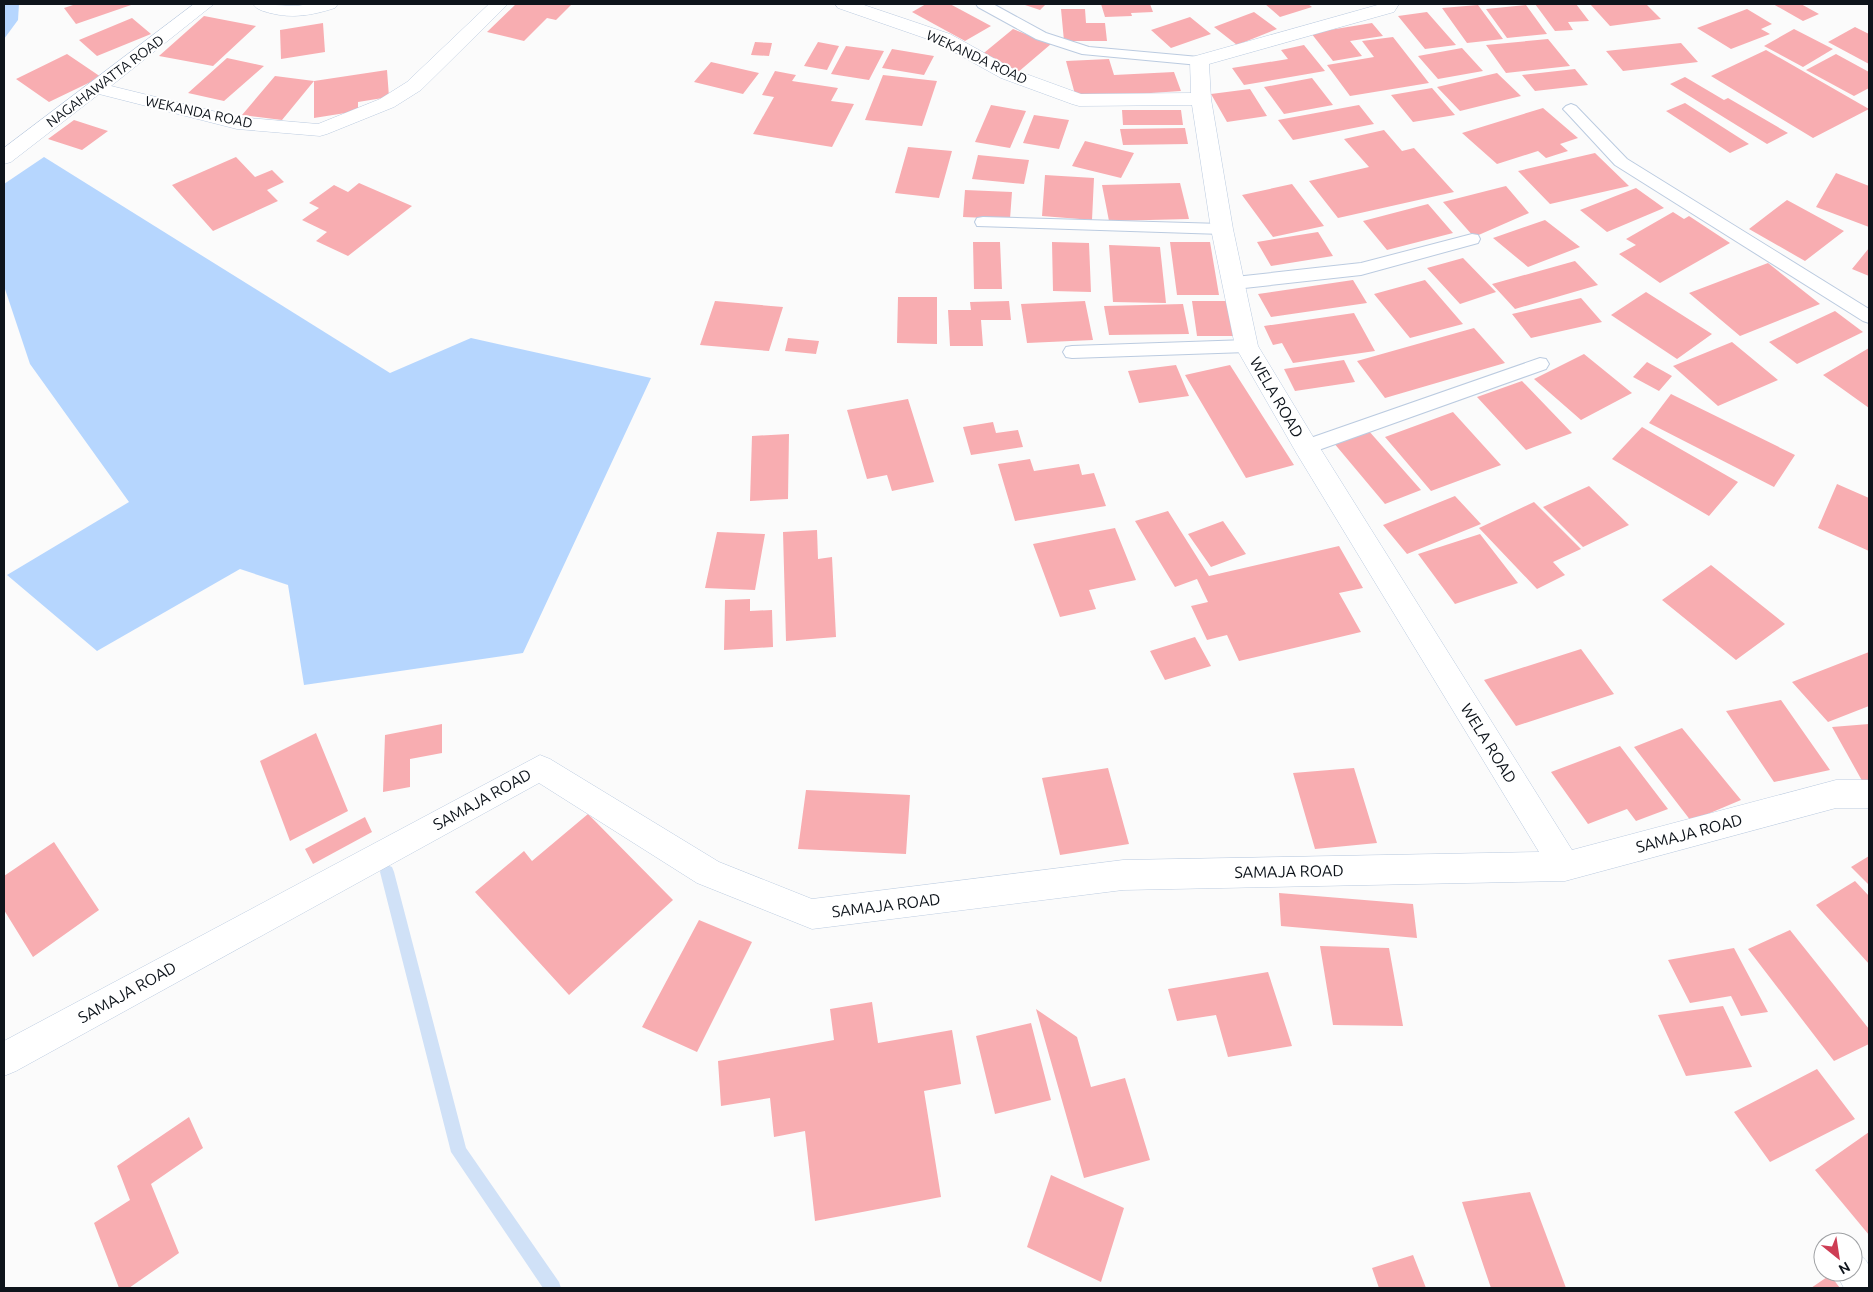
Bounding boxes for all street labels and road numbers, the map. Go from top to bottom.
street label: WEKANDA ROAD [924,27,1030,87]
street label: NAGAHAWATTA ROAD [43,32,167,130]
street label: WEKANDA ROAD [144,93,254,131]
street label: WELA ROAD [1247,353,1307,441]
street label: WELA ROAD [1457,700,1521,786]
street label: SAMAJA ROAD [430,765,534,833]
street label: SAMAJA ROAD [1634,810,1744,856]
street label: SAMAJA ROAD [1234,861,1344,881]
street label: SAMAJA ROAD [831,889,941,921]
street label: SAMAJA ROAD [75,958,179,1026]

